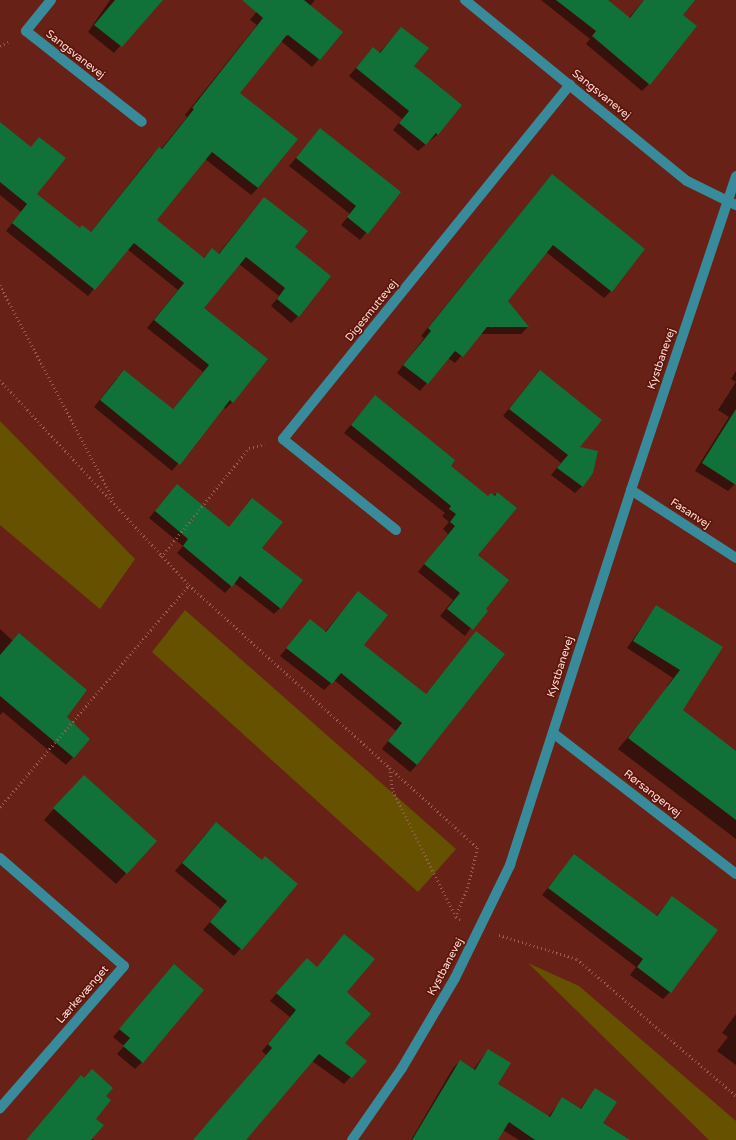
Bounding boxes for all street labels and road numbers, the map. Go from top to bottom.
street label: Sangsvanevej [43,28,107,82]
street label: Sangsvanevej [569,67,633,123]
street label: Digesmuttevej [343,278,401,344]
street label: Kystbanevej [645,327,679,391]
street label: Fasanvej [668,496,712,532]
street label: Kystbanevej [545,635,577,699]
street label: Rørsangervej [621,768,683,820]
street label: Kystbanevej [425,936,467,998]
street label: Lærkevænget [54,963,112,1027]

